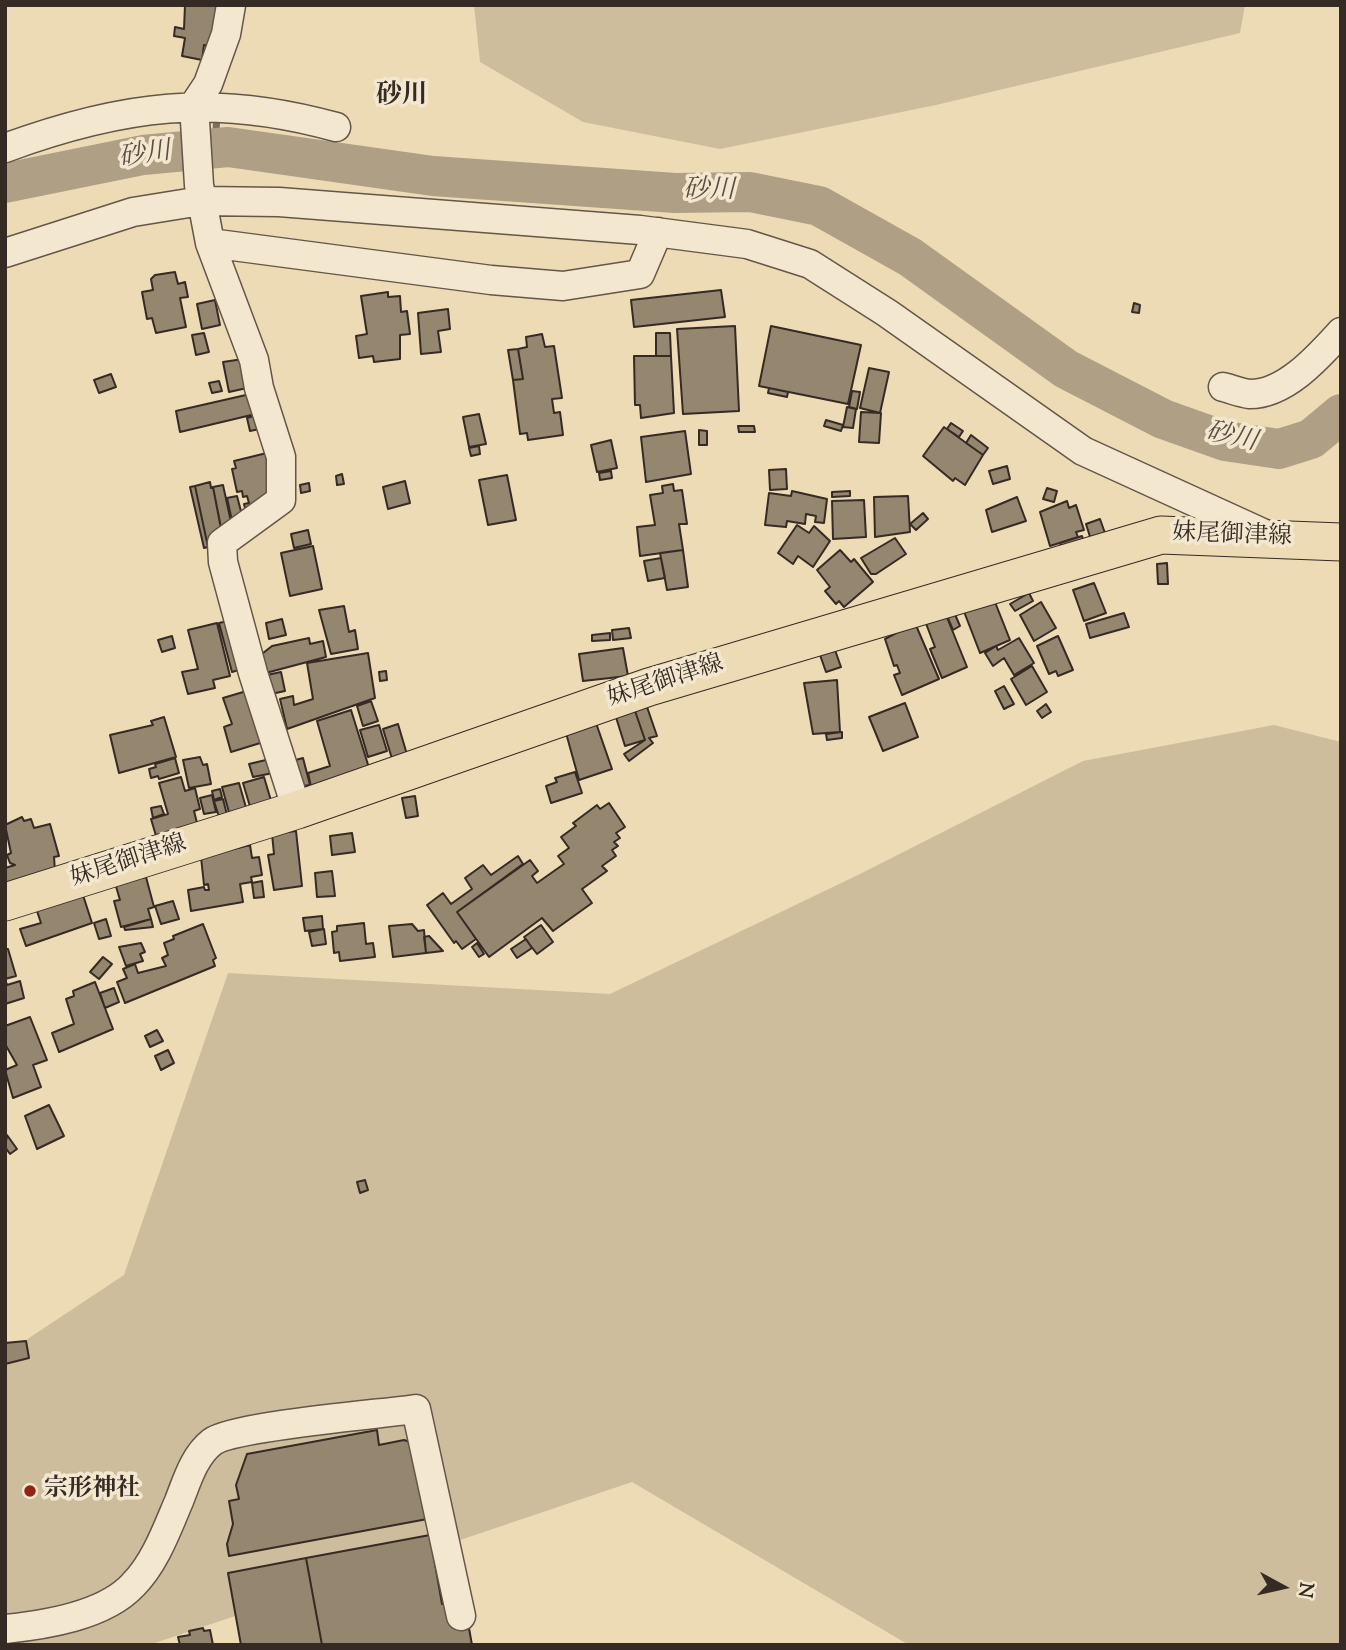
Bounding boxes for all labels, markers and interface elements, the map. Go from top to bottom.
district label: 砂川 [376,82,428,114]
water label: 砂川 [117,138,173,176]
water label: 砂川 [683,177,735,209]
water label: 砂川 [1202,418,1260,460]
street label: 妹尾御津線 [1172,521,1292,553]
street label: 妹尾御津線 [604,651,728,715]
street label: 妹尾御津線 [67,831,191,895]
place label: 宗形神社 [44,1477,140,1505]
marker: 宗形神社 [22,1483,38,1499]
north arrow [1248,1552,1318,1622]
text: N [1290,1581,1319,1599]

